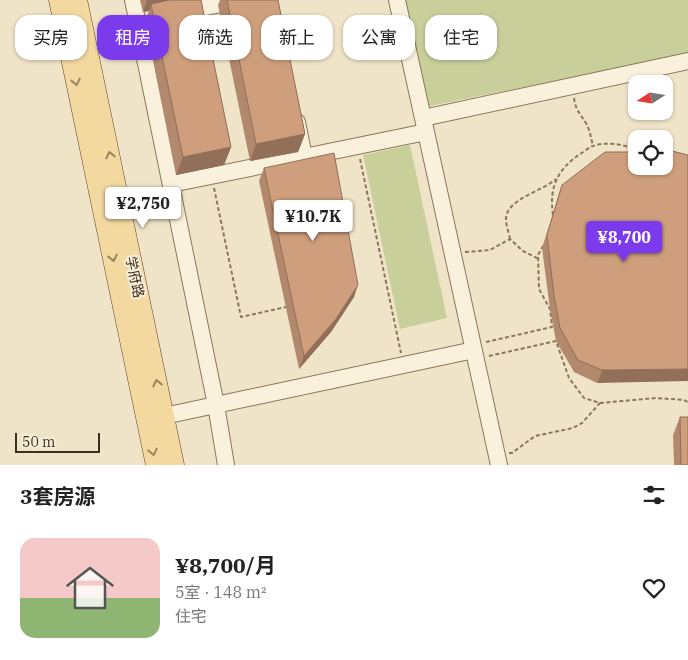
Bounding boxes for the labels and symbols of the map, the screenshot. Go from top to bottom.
north arrow [628,75,672,120]
one-way arrow [71,78,81,86]
one-way arrow [105,151,116,160]
pin: ¥2,750 [102,186,184,229]
pin: ¥10.7K [272,200,354,242]
pin: ¥8,700 [583,220,665,263]
one-way arrow [107,254,118,263]
street label: 学府路 [122,255,148,299]
one-way arrow [152,379,163,387]
scale bar [15,430,100,453]
one-way arrow [147,447,158,456]

